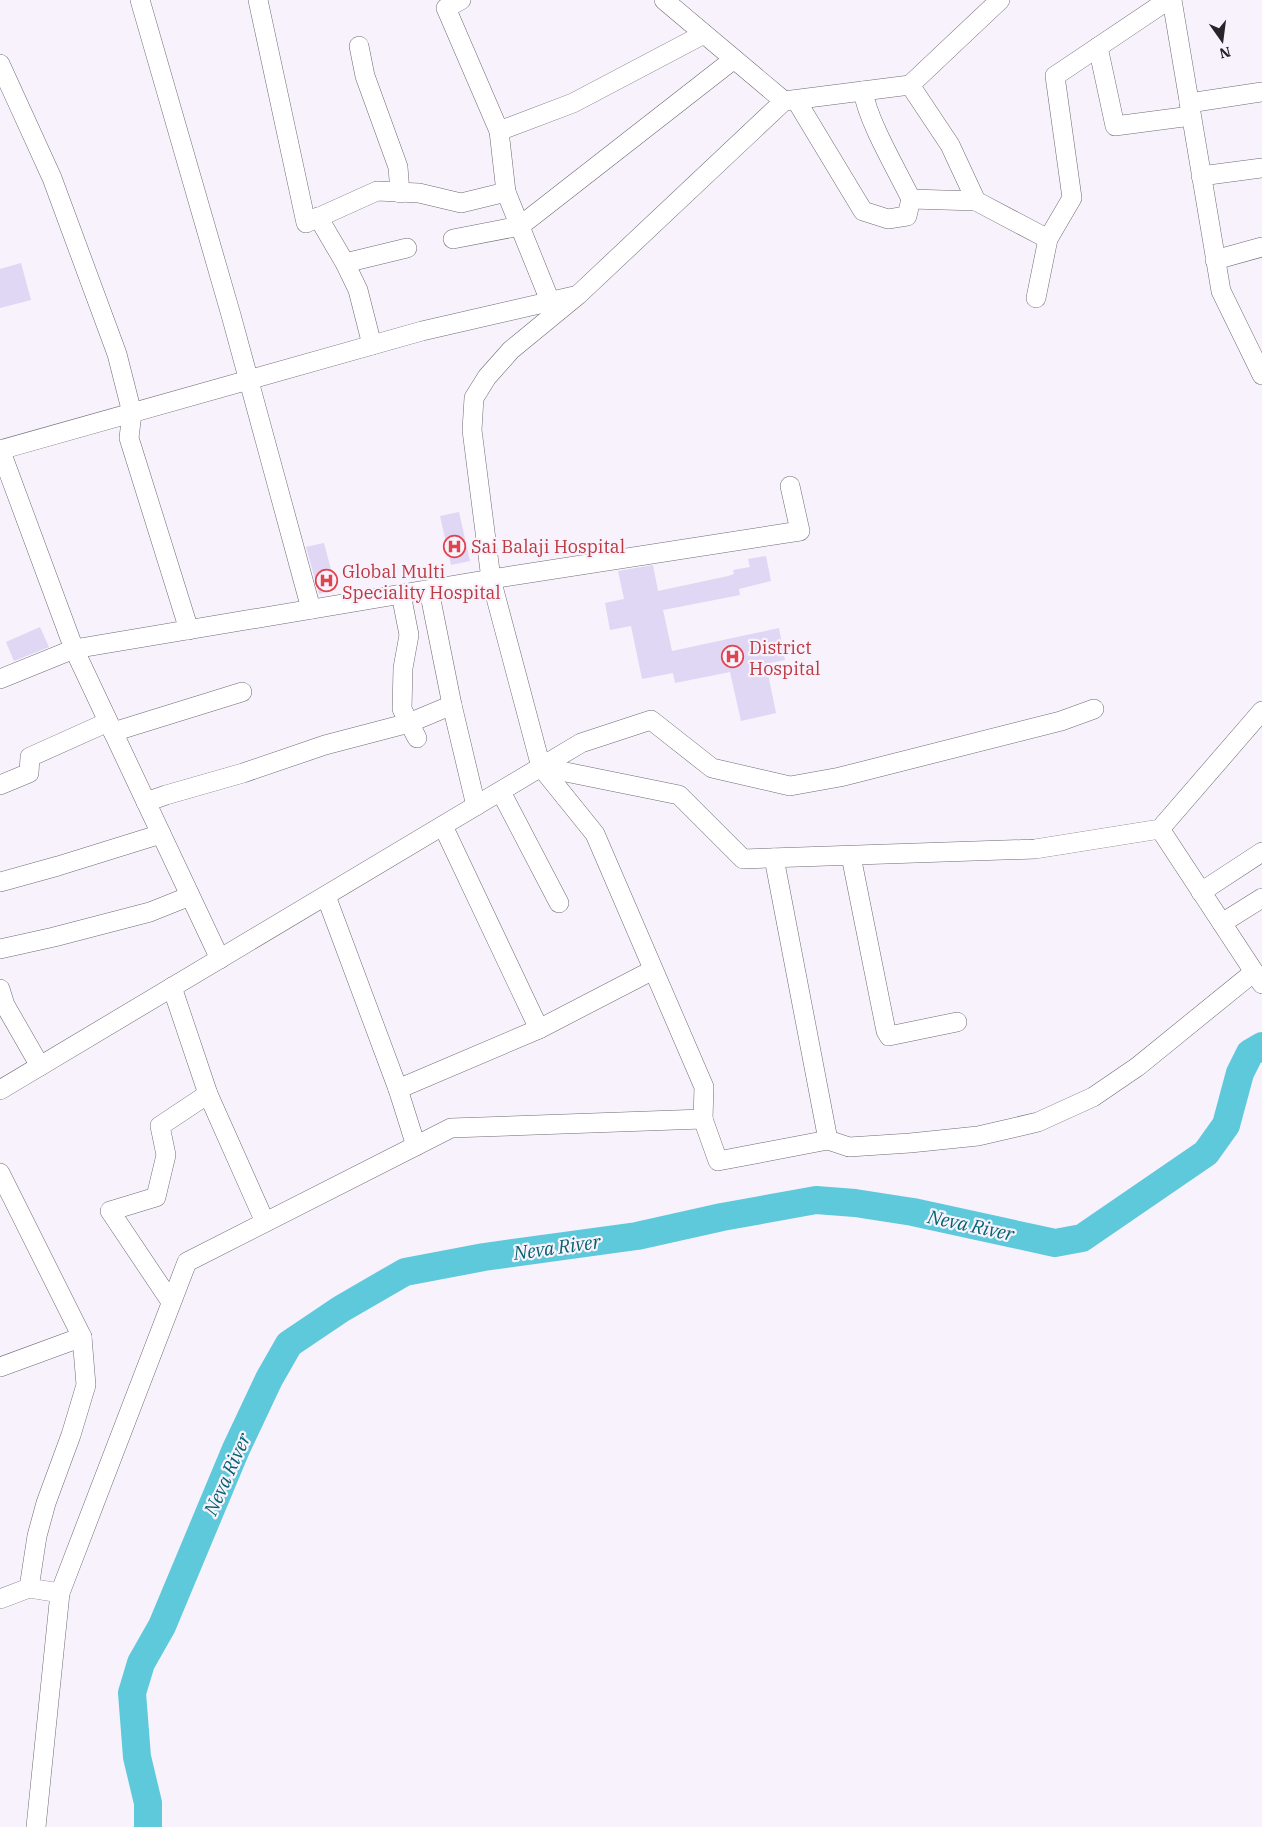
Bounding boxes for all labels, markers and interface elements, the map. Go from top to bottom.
north arrow [1197,15,1247,65]
text: N [1218,43,1233,63]
hospital icon: Sai Balaji Hospital [443,534,467,558]
place label: Sai Balaji Hospital [471,535,625,558]
place label: Global Multi Speciality Hospital [342,560,501,604]
hospital icon: Global Multi Speciality Hospital [314,569,338,593]
place label: District Hospital [749,636,820,680]
hospital icon: District Hospital [721,645,745,669]
water label: Neva River [925,1204,1017,1246]
water label: Neva River [511,1229,603,1265]
water label: Neva River [198,1428,256,1520]

